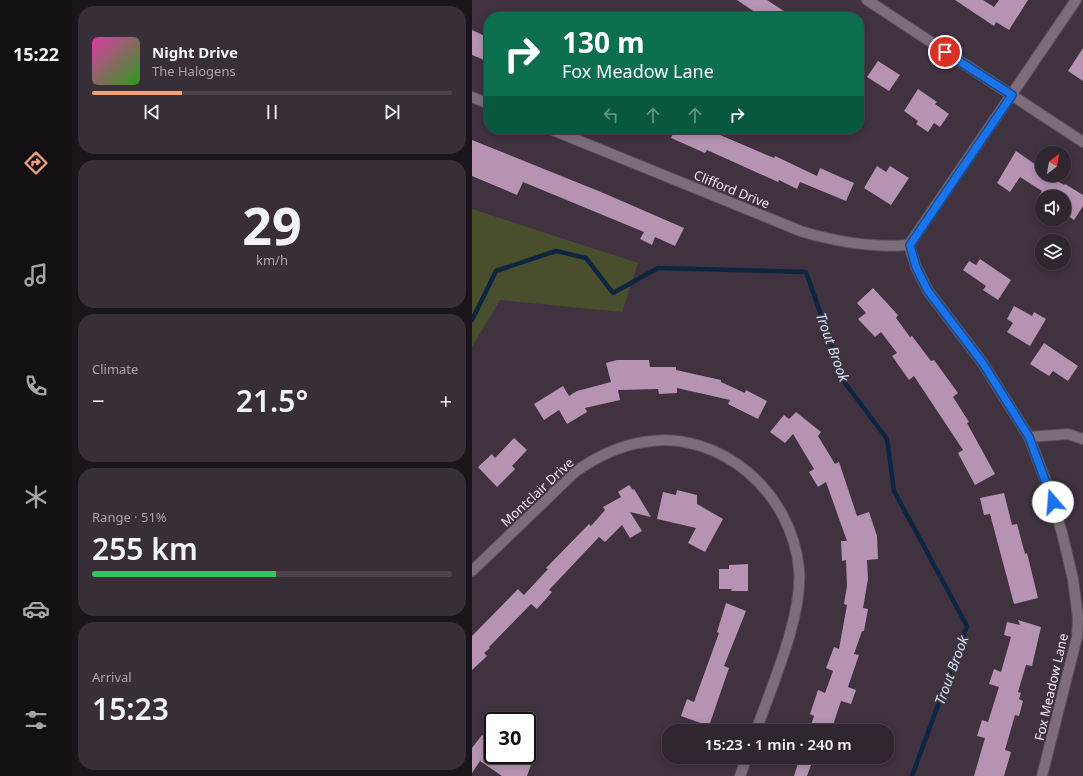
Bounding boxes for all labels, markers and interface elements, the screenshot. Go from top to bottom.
text: 130 m [562,23,645,61]
icon: right [496,28,548,80]
pin [928,35,962,69]
icon: arrive [934,41,956,63]
text: 15:22 [13,42,59,66]
text: Night Drive [152,42,238,62]
text: Fox Meadow Lane [562,59,714,83]
text: The Halogens [152,62,236,80]
icon: previous [141,101,163,123]
icon: pause [261,101,283,123]
icon: next [381,101,403,123]
icon: left [600,104,622,126]
icon: ahead [642,104,664,126]
icon: ahead [684,104,706,126]
icon: right [726,104,748,126]
north arrow [1035,146,1071,182]
map controls [1035,146,1071,270]
icon: directions [22,149,50,177]
street label: Clifford Drive [691,166,773,212]
text: 29 [242,189,302,260]
button: sound [1035,190,1071,226]
button: layers [1035,234,1071,270]
text: km/h [256,251,288,269]
icon: music [22,261,50,289]
water label: Trout Brook [812,310,855,385]
text: Climate [92,360,138,378]
icon: phone [22,372,50,400]
text: 21.5° [236,380,308,421]
text: − [92,385,105,415]
text: + [439,385,452,415]
street label: Montclair Drive [497,454,577,530]
position arrow [1032,481,1074,523]
icon: climate [22,483,50,511]
text: Range · 51% [92,508,167,526]
text: 255 km [92,528,198,569]
icon: car [22,595,50,623]
water label: Trout Brook [930,632,973,707]
street label: Fox Meadow Lane [1030,632,1072,742]
text: Arrival [92,668,132,686]
text: 15:23 [92,688,169,729]
icon: filters [22,706,50,734]
speed limit sign: 30 [484,712,536,764]
text: 15:23 · 1 min · 240 m [704,734,852,754]

